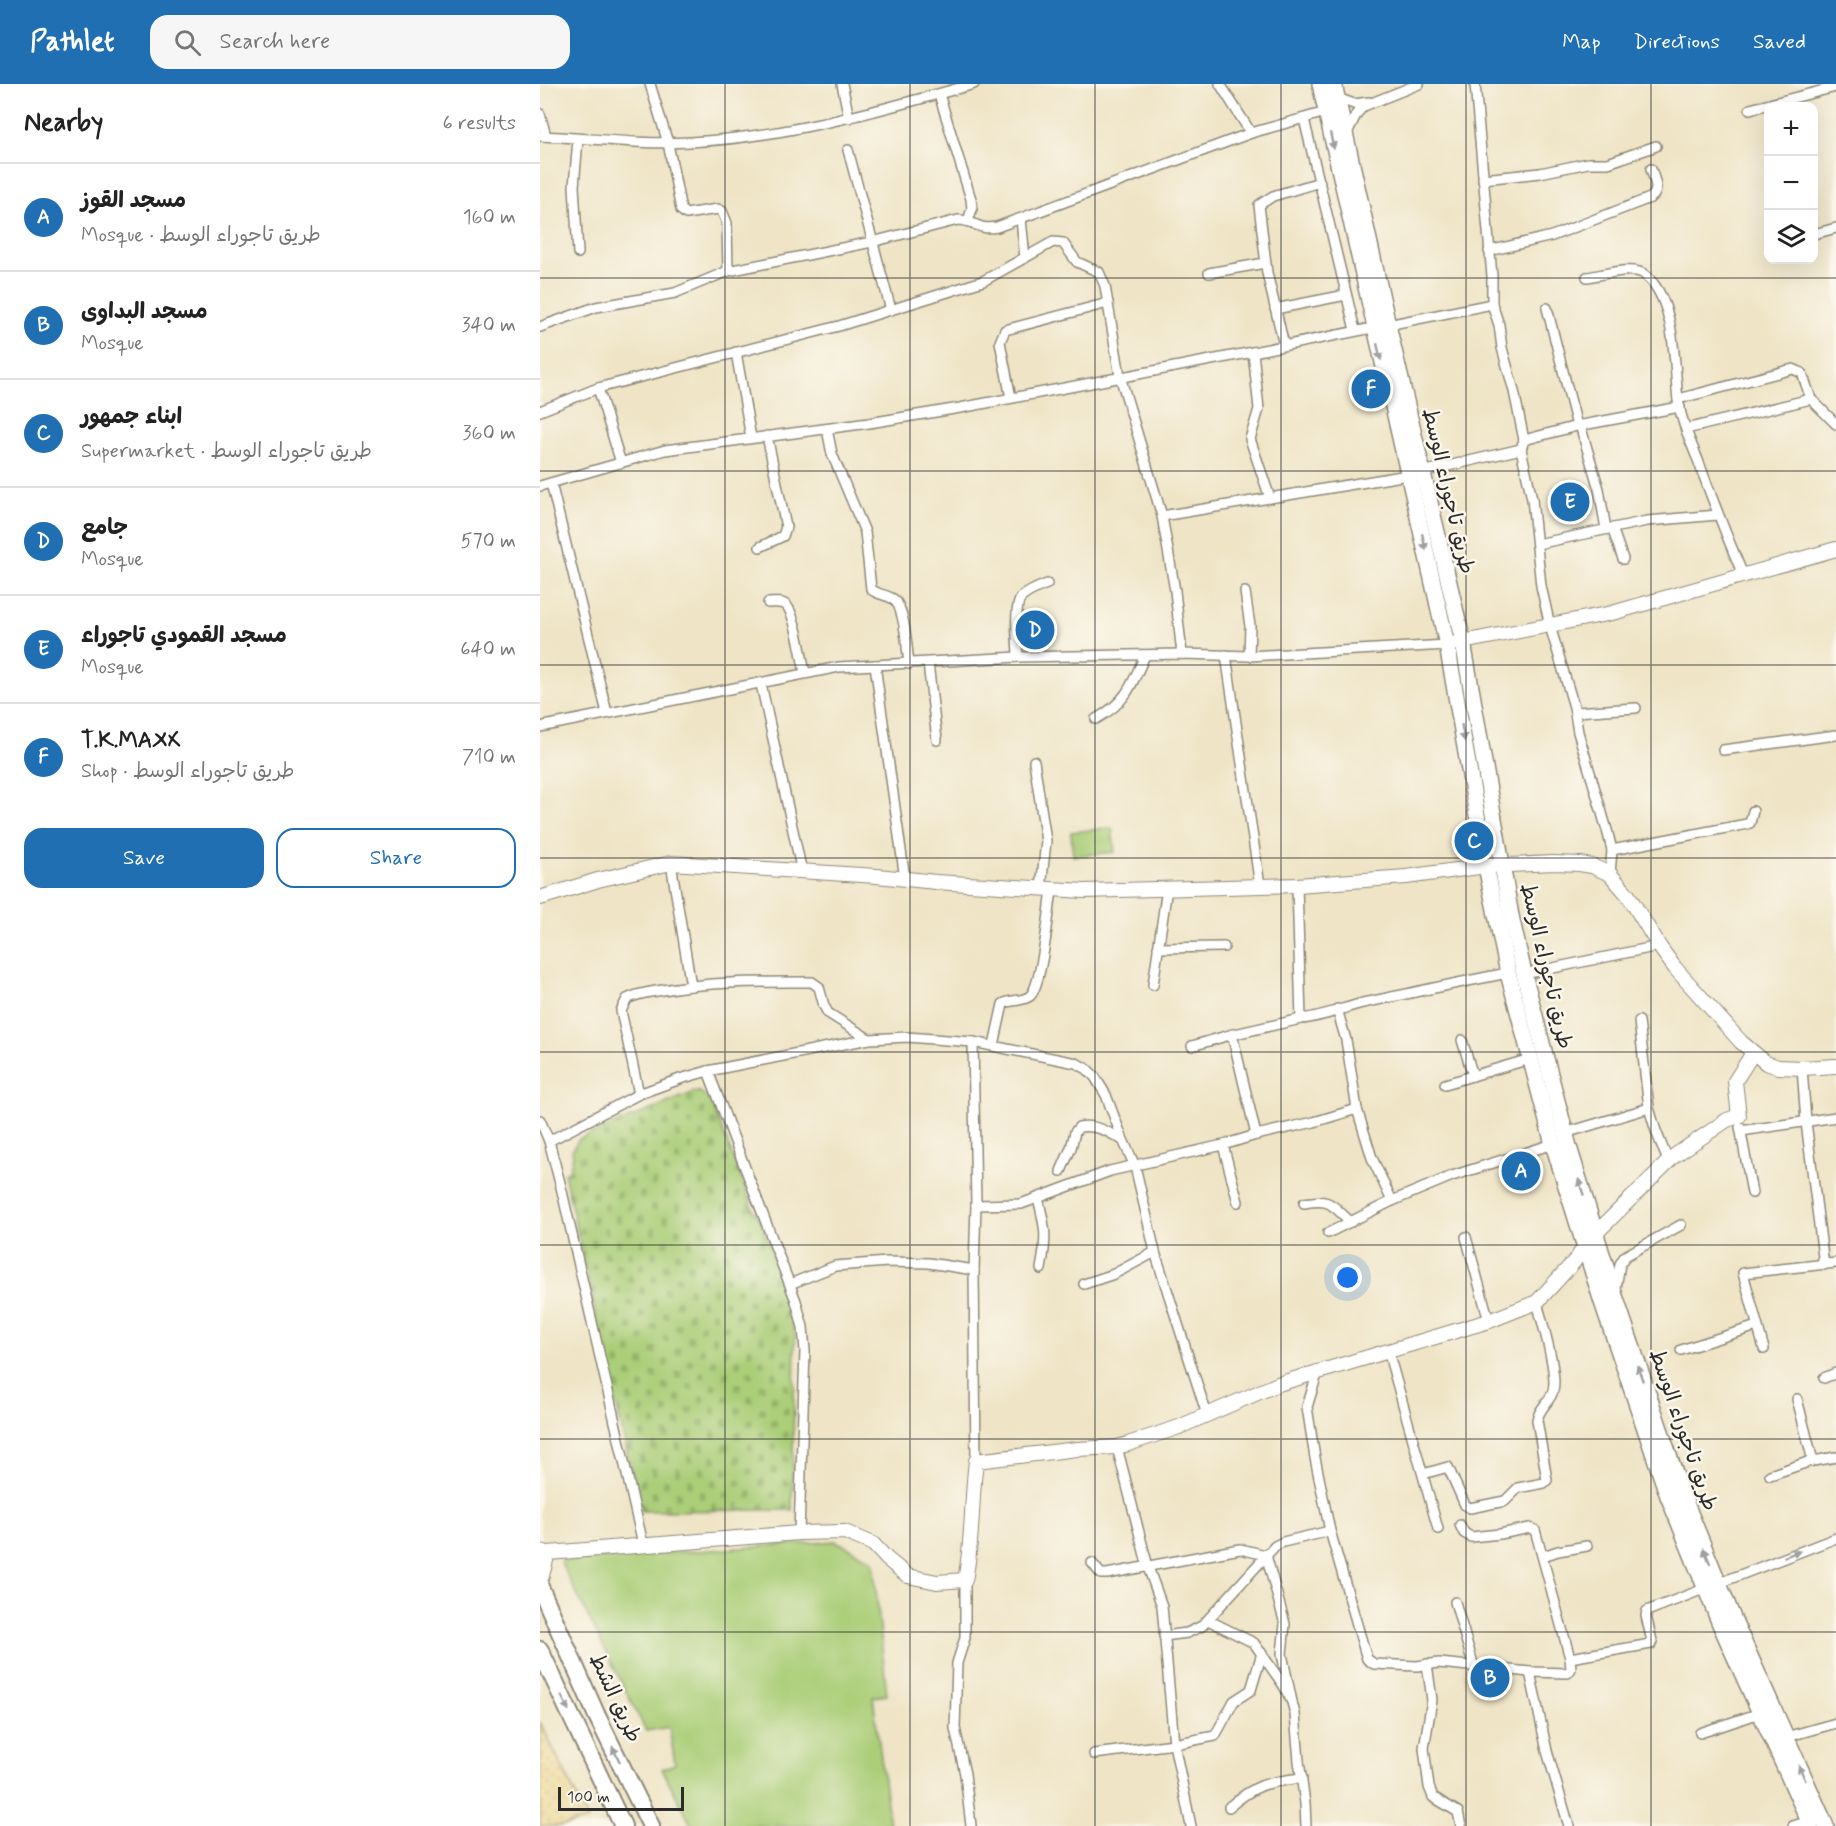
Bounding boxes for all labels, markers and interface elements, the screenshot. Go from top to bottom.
search box [150,15,570,69]
text: Pathlet [30,24,114,61]
icon: search [171,26,204,59]
text: Search here [219,28,330,56]
text: Map [1562,28,1601,56]
text: Directions [1634,28,1720,56]
text: Saved [1753,28,1806,56]
map controls [1764,102,1818,264]
button: + [1764,102,1818,156]
text: Nearby [24,106,103,140]
text: 6 results [443,110,516,137]
one-way arrow [1328,132,1337,151]
button: − [1764,156,1818,210]
text: مسجد القوز [81,187,186,215]
text: A [37,204,50,231]
text: 160 m [463,204,516,231]
button: layers [1764,210,1818,264]
text: Mosque · طريق تاجوراء الوسط [81,222,321,249]
text: مسجد البداوى [81,298,207,326]
text: B [37,312,50,339]
text: 340 m [461,312,516,339]
text: Mosque [81,330,144,357]
one-way arrow [1375,343,1385,361]
pin: F [1352,366,1390,412]
text: ابناء جمهور [81,403,182,431]
street label: طريق تاجوراء الوسط [1415,405,1481,577]
text: C [36,420,51,447]
text: 360 m [463,420,516,447]
text: Supermarket · طريق تاجوراء الوسط [81,438,372,465]
pin: E [1550,480,1590,524]
text: جامع [81,514,128,542]
text: D [37,528,50,555]
text: 570 m [461,528,516,555]
one-way arrow [1419,533,1429,551]
text: Mosque [81,546,144,573]
pin: D [1016,608,1054,652]
text: مسجد القمودي تاجوراء [81,622,287,650]
text: E [38,636,49,663]
text: 640 m [460,636,516,663]
text: Mosque [81,654,144,681]
one-way arrow [1459,723,1468,742]
text: T.K.MAXX [81,727,181,755]
text: F [38,744,49,771]
text: 710 m [462,744,516,771]
text: Shop · طريق تاجوراء الوسط [81,758,295,785]
pin: C [1454,818,1494,864]
button: Save [24,828,264,888]
button: Share [276,828,516,888]
street label: طريق تاجوراء الوسط [1513,880,1579,1052]
pin: A [1502,1148,1540,1194]
one-way arrow [1576,1178,1585,1196]
your location [1333,1263,1362,1292]
street label: طريق تاجوراء الوسط [1642,1345,1724,1515]
one-way arrow [1635,1363,1645,1381]
one-way arrow [1702,1546,1712,1564]
one-way arrow [1783,1549,1801,1558]
street label: طريق الشط [582,1649,648,1747]
pin: B [1470,1656,1510,1700]
one-way arrow [560,1694,569,1711]
one-way arrow [611,1746,620,1763]
one-way arrow [1796,1764,1806,1782]
scale bar [558,1784,684,1812]
text: 100 m [567,1787,610,1808]

